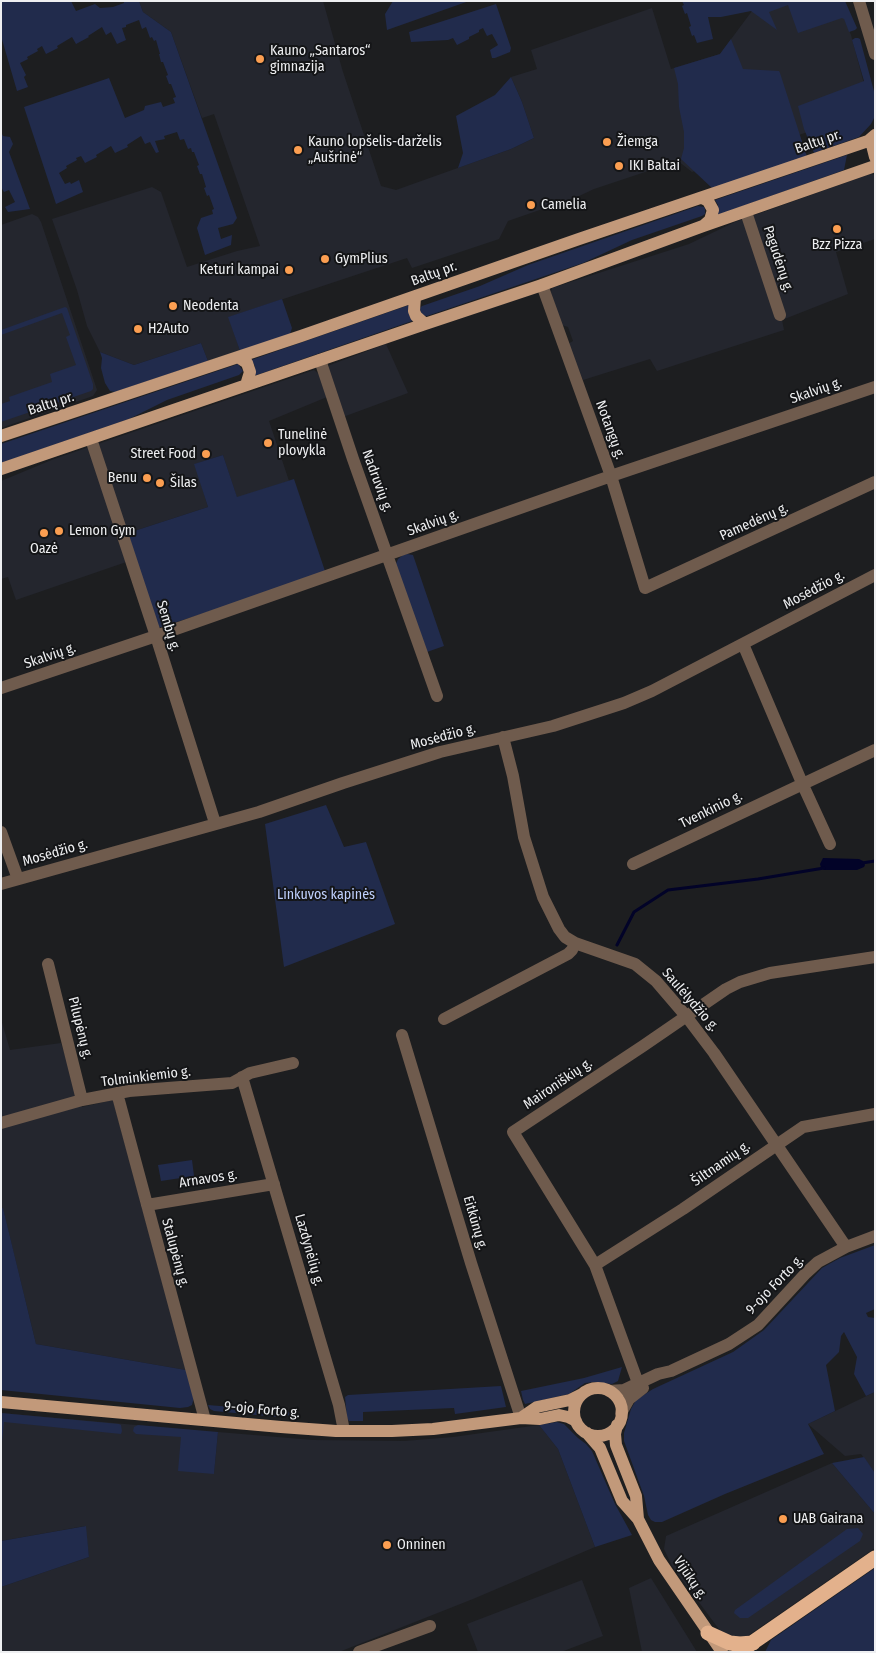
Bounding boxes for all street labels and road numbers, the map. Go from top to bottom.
street label: Baltų pr. [793,126,843,158]
street label: Pagudėnų g. [759,224,797,294]
street label: Baltų pr. [409,258,459,290]
street label: Skalvių g. [788,374,844,408]
street label: Baltų pr. [26,389,76,419]
street label: Notangų g. [592,398,628,462]
street label: Nadruvių g. [358,448,396,514]
street label: Pamedėnų g. [717,499,791,545]
street label: Skalvių g. [405,506,461,540]
street label: Mosėdžio g. [780,567,848,613]
street label: Sembų g. [152,599,184,653]
street label: Skalvių g. [22,639,78,673]
street label: Mosėdžio g. [408,720,478,754]
street label: Tvenkinio g. [677,788,745,832]
street label: Mosėdžio g. [20,836,90,870]
street label: Saulėlydžio g. [658,965,722,1035]
street label: Pilupėnų g. [64,995,96,1061]
street label: Maironiškių g. [520,1055,596,1113]
street label: Tolminkiemio g. [100,1063,192,1091]
street label: Šiltnamių g. [689,1138,753,1190]
street label: Arnavos g. [178,1166,238,1192]
street label: Eitkūnų g. [459,1194,491,1252]
street label: Lazdynėlių g. [291,1212,327,1288]
street label: Stalupėnų g. [158,1217,192,1289]
street label: 9-ojo Forto g. [743,1252,807,1318]
street label: 9-ojo Forto g. [223,1398,301,1422]
street label: Vijūkų g. [670,1553,710,1603]

